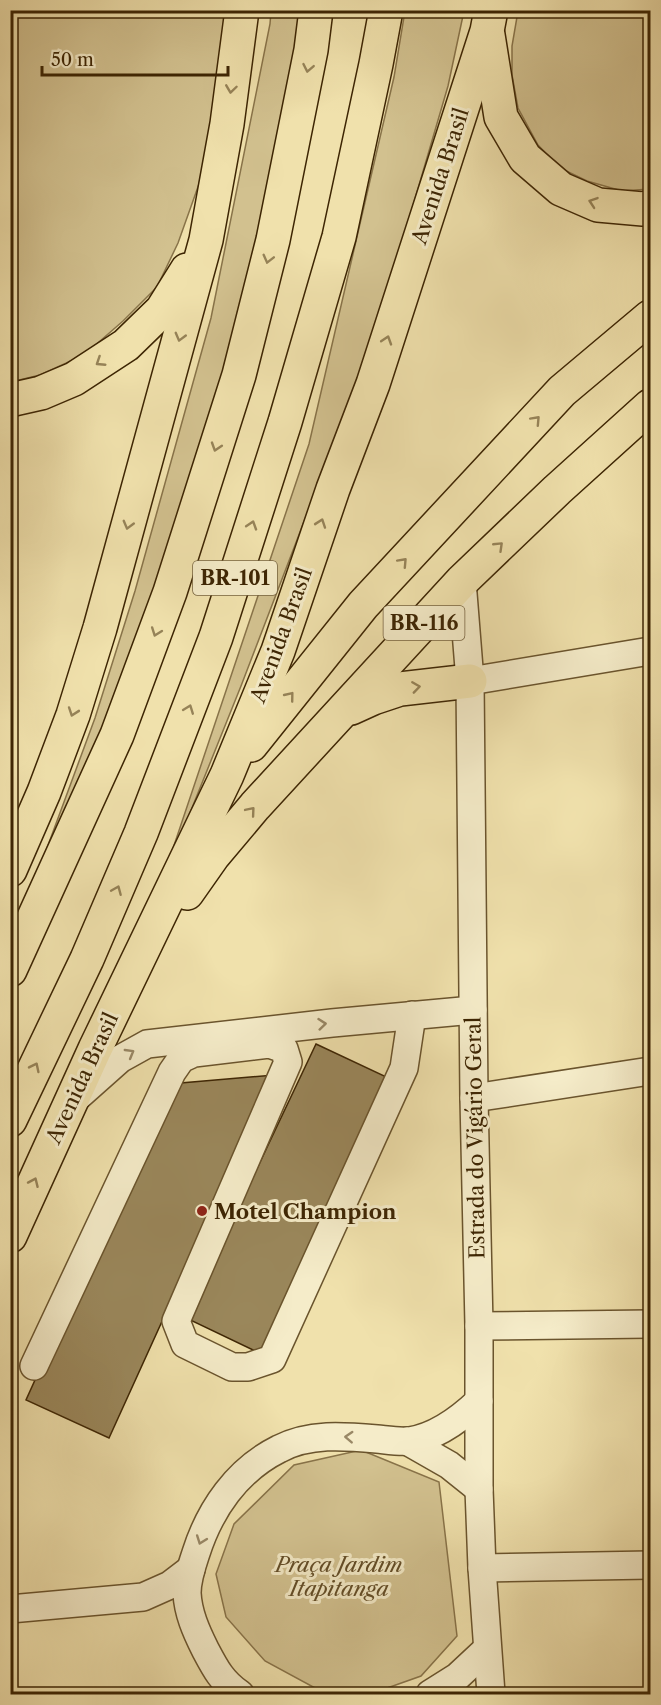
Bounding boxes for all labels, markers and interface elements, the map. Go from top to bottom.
scale bar [42,39,228,77]
text: 50 m [51,49,94,71]
one-way arrow [302,63,315,73]
one-way arrow [226,85,238,94]
street label: Avenida Brasil [406,105,474,248]
one-way arrow [588,197,599,209]
one-way arrow [263,254,276,264]
one-way arrow [174,332,187,342]
one-way arrow [380,335,392,346]
one-way arrow [96,355,107,366]
one-way arrow [528,416,539,427]
one-way arrow [211,441,223,452]
one-way arrow [314,519,327,529]
one-way arrow [123,520,136,530]
one-way arrow [245,520,257,531]
one-way arrow [492,542,503,553]
one-way arrow [395,558,406,569]
road number: BR-101 [193,561,277,595]
street label: Avenida Brasil [245,564,317,707]
road number: BR-116 [384,606,464,640]
one-way arrow [150,627,163,637]
one-way arrow [411,681,420,693]
one-way arrow [283,692,294,703]
one-way arrow [181,704,194,715]
one-way arrow [68,707,81,717]
one-way arrow [244,807,255,818]
one-way arrow [110,886,122,897]
street label: Avenida Brasil [40,1008,123,1148]
street label: Estrada do Vigário Geral [460,1017,490,1259]
one-way arrow [317,1018,326,1031]
one-way arrow [124,1049,134,1060]
one-way arrow [28,1063,40,1074]
one-way arrow [27,1178,39,1189]
place label: Motel Champion [214,1199,397,1224]
marker: Motel Champion [195,1204,209,1218]
one-way arrow [344,1430,353,1443]
one-way arrow [195,1534,208,1545]
park label: Praça Jardim Itapitanga [273,1552,403,1601]

